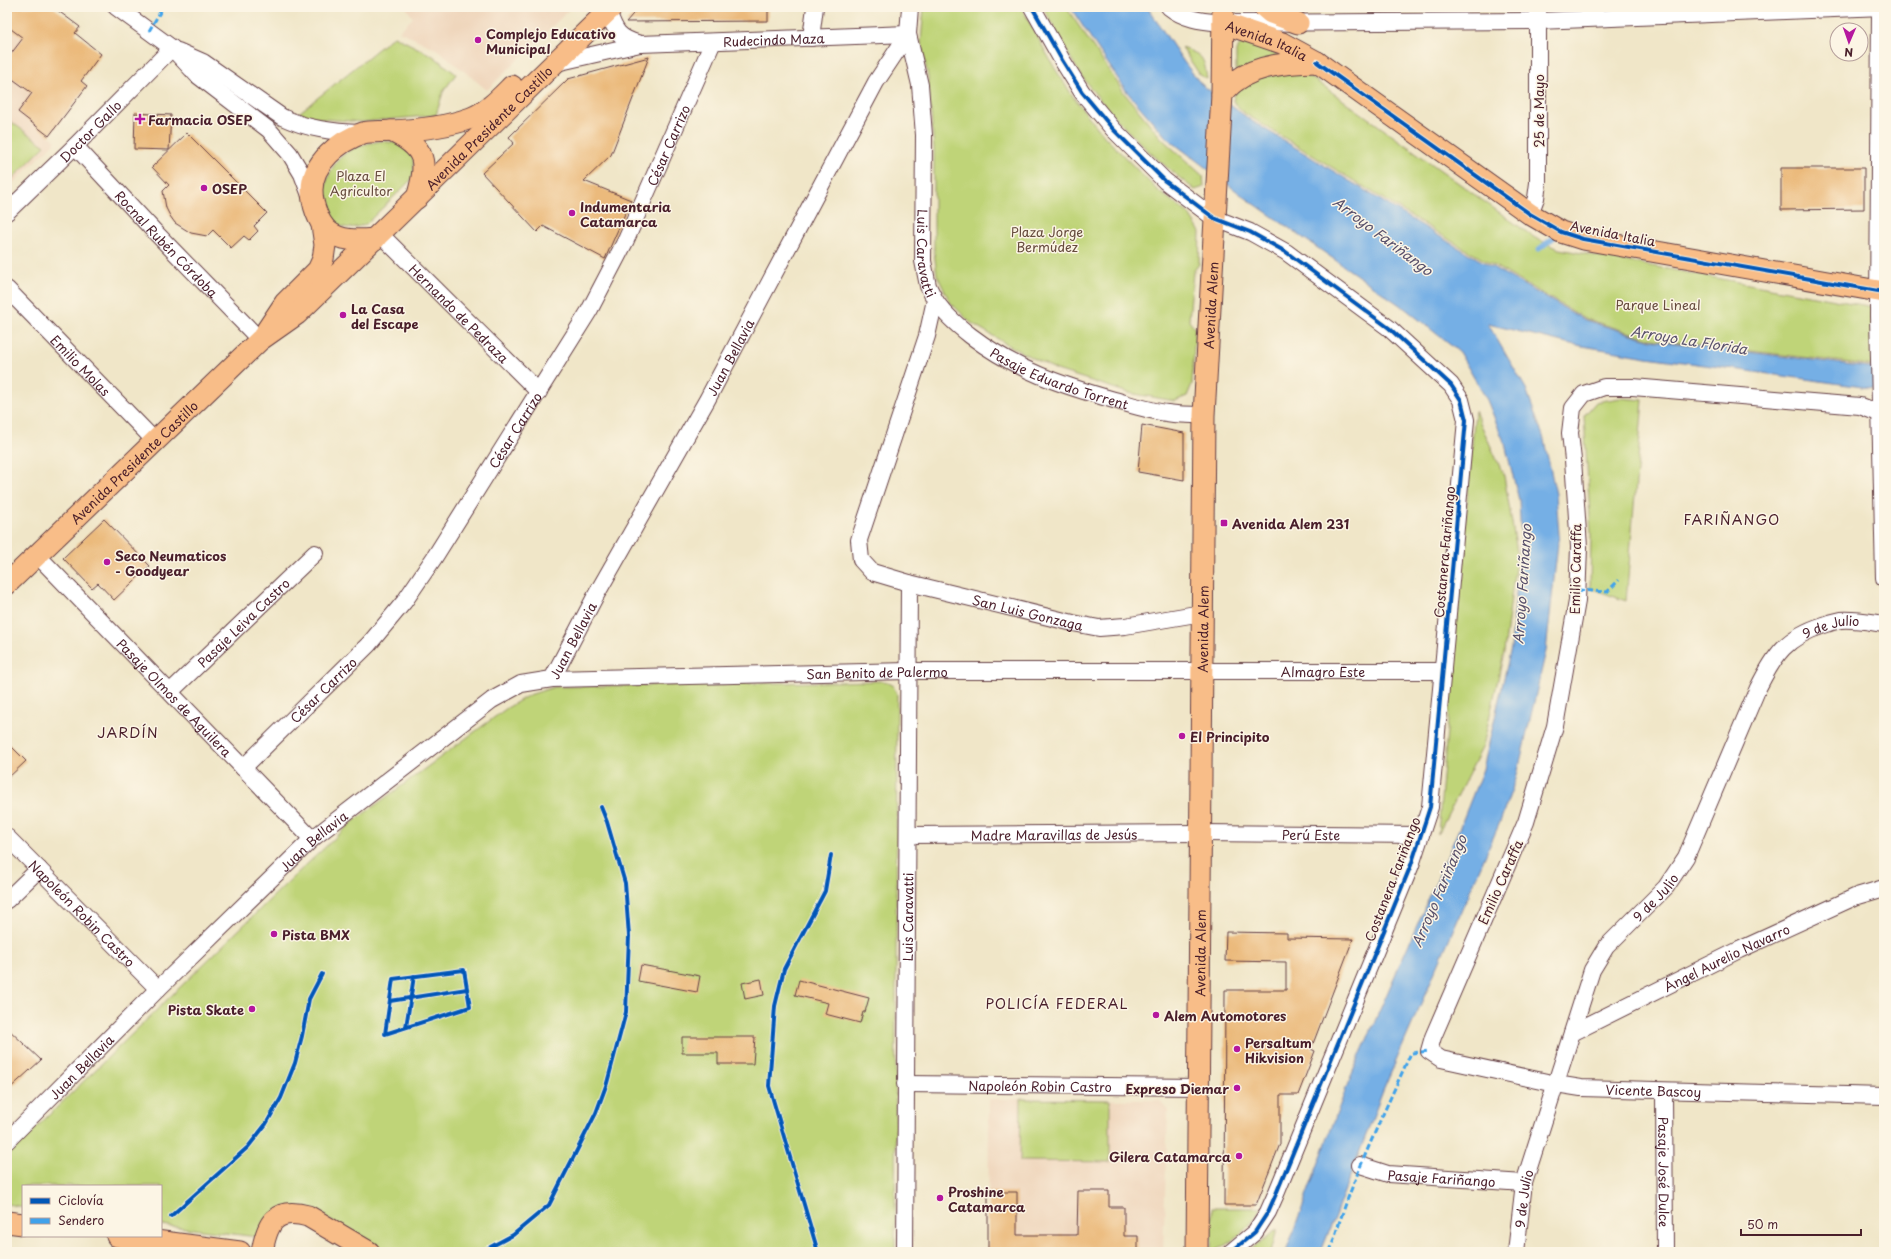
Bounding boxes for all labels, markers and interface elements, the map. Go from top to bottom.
street label: Avenida Italia [1223,15,1312,65]
north arrow [1829,22,1869,62]
place label: Complejo Educativo Municipal [486,24,616,58]
street label: Rudecindo Maza [723,28,826,50]
marker: Complejo Educativo Municipal [473,35,483,45]
text: N [1844,44,1853,61]
street label: Avenida Presidente Castillo [421,61,556,194]
street label: 25 de Mayo [1529,74,1548,148]
street label: Doctor Gallo [55,96,125,166]
street label: César Carrizo [642,102,694,189]
place label: Farmacia OSEP [148,110,252,129]
marker: Farmacia OSEP [135,114,145,124]
park label: Plaza El Agricultor [330,166,393,200]
place label: OSEP [212,179,247,198]
marker: OSEP [199,183,209,193]
street label: Rocnal Rubén Córdoba [111,186,223,302]
water label: Arroyo Fariñango [1329,192,1438,281]
place label: Indumentaria Catamarca [580,197,671,231]
marker: Indumentaria Catamarca [567,208,577,218]
street label: Luis Caravatti [913,209,942,300]
street label: Avenida Italia [1569,215,1658,251]
park label: Plaza Jorge Bermúdez [1011,222,1083,256]
street label: Hernando de Pedraza [405,259,514,367]
street label: Avenida Alem [1198,261,1222,349]
park label: Parque Lineal [1616,295,1700,314]
place label: La Casa del Escape [351,299,419,333]
marker: La Casa del Escape [338,310,348,320]
street label: Juan Bellavia [702,315,758,399]
water label: Arroyo La Florida [1629,320,1750,360]
street label: Emilio Molas [47,330,115,400]
street label: Pasaje Eduardo Torrent [987,342,1131,413]
street label: César Carrizo [483,388,546,472]
street label: Avenida Presidente Castillo [66,396,202,528]
street label: Costanera Fariñango [1429,485,1459,619]
district label: FARIÑANGO [1684,509,1780,530]
place label: Avenida Alem 231 [1231,514,1350,533]
marker: Avenida Alem 231 [1219,518,1229,528]
water label: Arroyo Fariñango [1507,522,1537,644]
street label: Emilio Caraffa [1565,522,1585,615]
place label: Seco Neumaticos - Goodyear [115,546,226,580]
marker: Seco Neumaticos - Goodyear [102,557,112,567]
street label: Pasaje Leiva Castro [192,573,293,671]
street label: Avenida Alem [1192,585,1212,673]
street label: San Luis Gonzaga [971,589,1086,634]
street label: Juan Bellavia [544,598,601,682]
street label: 9 de Julio [1799,610,1860,642]
street label: Pasaje Olmos de Aguilera [113,634,237,761]
street label: César Carrizo [285,652,360,727]
street label: San Benito de Palermo [806,662,948,683]
street label: Almagro Este [1281,662,1365,681]
district label: JARDÍN [97,722,159,743]
place label: El Principito [1190,727,1270,746]
marker: El Principito [1177,731,1187,741]
street label: Juan Bellavia [275,805,352,875]
street label: Costanera Fariñango [1359,814,1425,944]
street label: Madre Maravillas de Jesús [971,824,1137,844]
street label: Perú Este [1282,824,1340,844]
water label: Arroyo Fariñango [1406,831,1472,950]
street label: Emilio Caraffa [1473,836,1528,927]
street label: Napoleón Robin Castro [25,855,140,971]
street label: 9 de Julio [1628,869,1682,925]
street label: Luis Caravatti [897,873,917,961]
street label: Avenida Alem [1190,909,1209,997]
street label: Ángel Aurelio Navarro [1660,919,1792,996]
place label: Pista BMX [282,925,350,944]
marker: Pista BMX [269,929,279,939]
district label: POLICÍA FEDERAL [985,993,1129,1014]
place label: Pista Skate [168,1000,244,1019]
marker: Pista Skate [247,1004,257,1014]
place label: Alem Automotores [1164,1006,1286,1025]
marker: Alem Automotores [1151,1010,1161,1020]
street label: Juan Bellavia [45,1029,118,1103]
place label: Persaltum Hikvision [1245,1033,1312,1067]
marker: Persaltum Hikvision [1232,1044,1242,1054]
street label: Napoleón Robin Castro [968,1075,1112,1096]
place label: Expreso Diemar [1126,1079,1229,1098]
street label: Vicente Bascoy [1606,1079,1702,1101]
marker: Expreso Diemar [1232,1083,1242,1093]
street label: Pasaje José Dulce [1655,1117,1674,1227]
place label: Gilera Catamarca [1109,1147,1231,1166]
marker: Gilera Catamarca [1234,1151,1244,1161]
street label: Pasaje Fariñango [1387,1164,1496,1191]
street label: 9 de Julio [1509,1167,1537,1229]
place label: Proshine Catamarca [948,1182,1026,1216]
legend [22,1185,162,1237]
text: Ciclovía [58,1191,104,1209]
marker: Proshine Catamarca [935,1193,945,1203]
text: Sendero [58,1211,105,1229]
scale bar [1741,1211,1861,1237]
text: 50 m [1747,1215,1778,1233]

